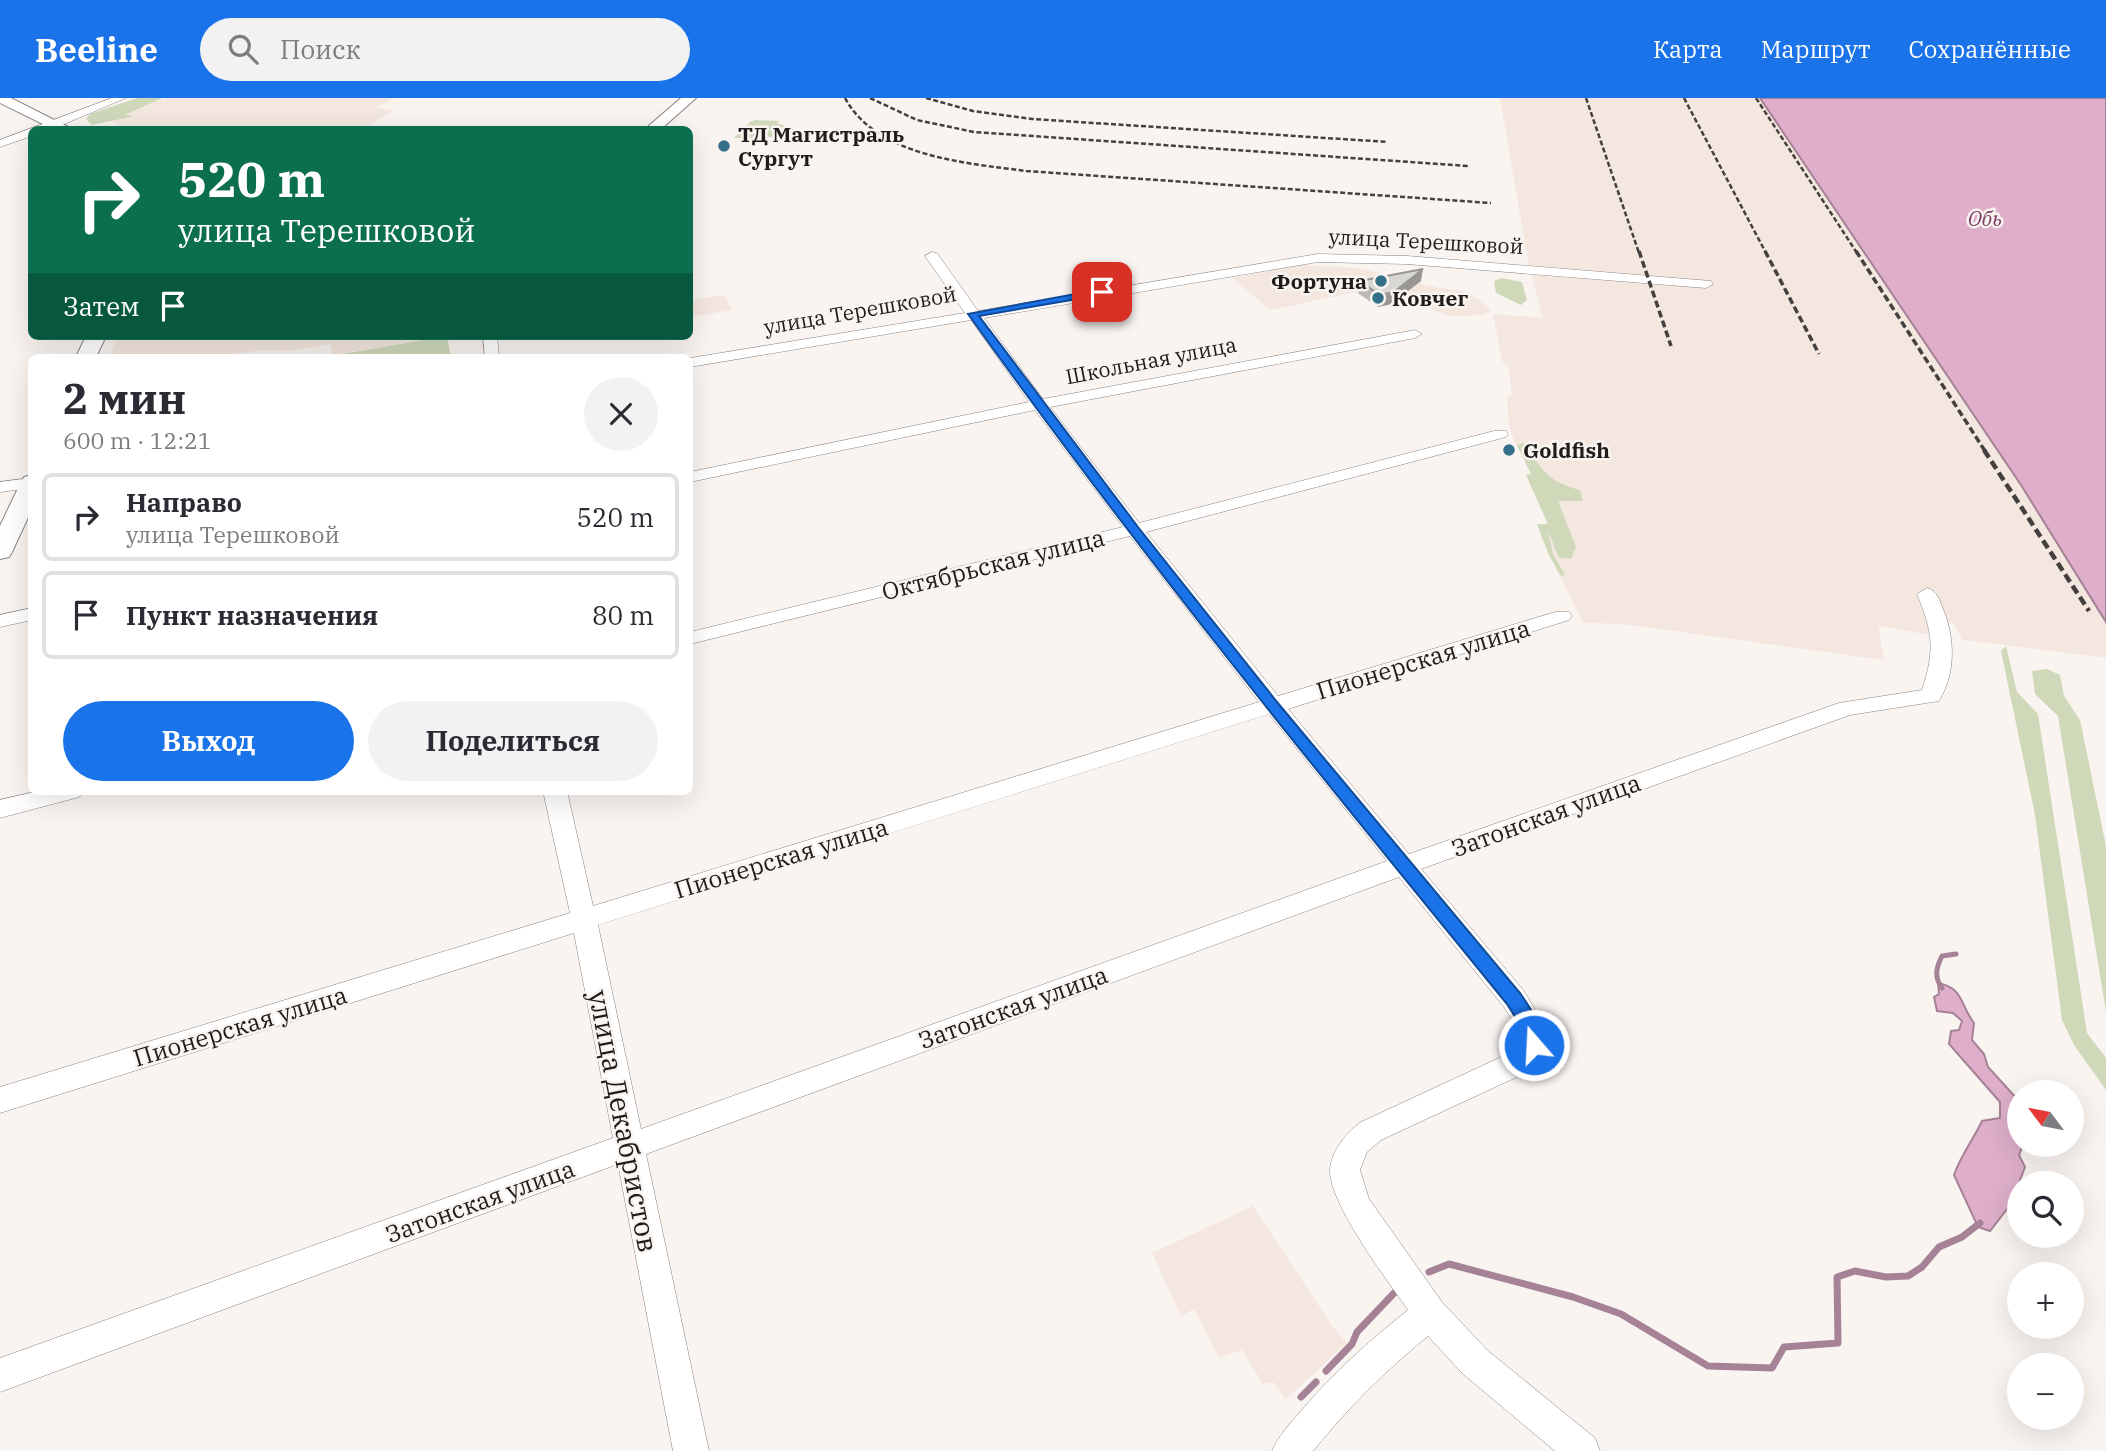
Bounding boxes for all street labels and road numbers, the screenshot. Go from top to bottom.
street label: улица Терешковой [1328,222,1524,260]
street label: улица Терешковой [761,279,959,341]
street label: Школьная улица [1063,330,1239,390]
street label: Октябрьская улица [878,521,1108,607]
street label: Пионерская улица [1312,611,1534,707]
street label: Затонская улица [1447,766,1645,864]
street label: Пионерская улица [670,810,892,906]
street label: Затонская улица [914,958,1112,1056]
street label: Пионерская улица [129,978,351,1074]
street label: улица Декабристов [580,987,668,1255]
street label: Затонская улица [381,1152,579,1250]

